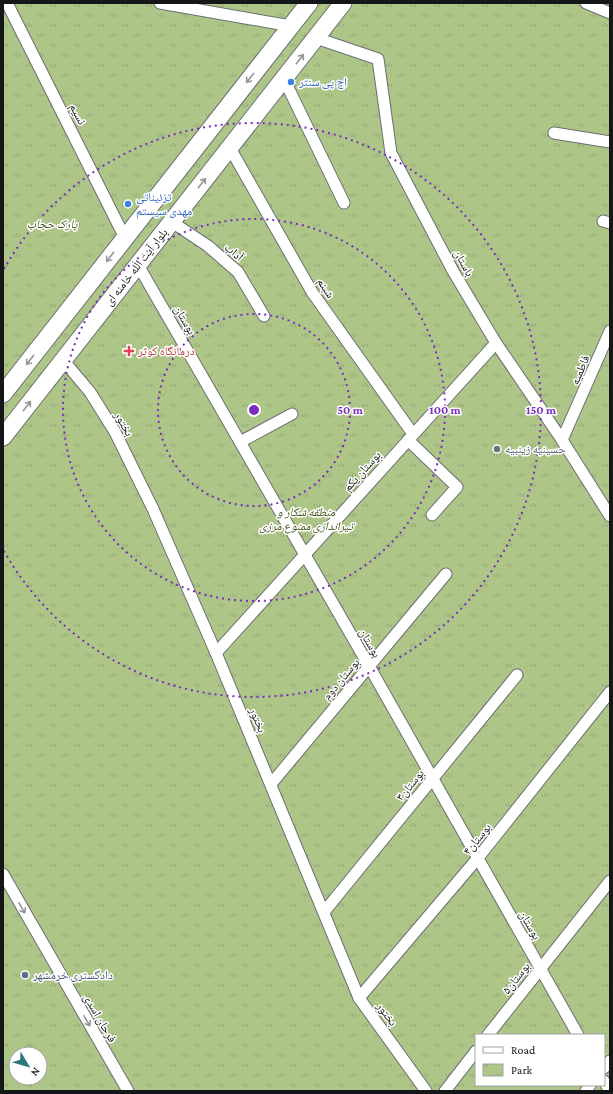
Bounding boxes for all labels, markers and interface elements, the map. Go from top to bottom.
one-way arrow [296,53,304,64]
one-way arrow [246,72,255,83]
place label: اچ پی سنتر [298,75,347,89]
marker: اچ پی سنتر [286,77,296,87]
street label: نسیم [66,101,89,127]
one-way arrow [198,178,207,189]
place label: تزئیناتی مهدی سیستم [136,190,192,219]
marker: تزئیناتی مهدی سیستم [123,199,133,209]
park label: پارک حجاب [27,217,78,231]
street label: بلوار آیت الله خامنه ای [101,226,171,309]
street label: آداب [222,240,247,265]
street label: باستان [451,247,477,279]
one-way arrow [105,252,114,263]
street label: شبنم [314,275,338,301]
street label: بوستان [171,303,199,337]
place label: درمانگاه کوثر [137,344,195,358]
marker: درمانگاه کوثر [123,345,135,357]
street label: فاطمیه [568,353,593,387]
one-way arrow [25,354,34,365]
one-way arrow [23,401,31,412]
centre of rings [247,403,261,417]
text: 50 m [337,403,364,417]
text: 100 m [429,403,462,417]
text: 150 m [526,403,557,417]
street label: بختور [111,408,137,439]
place label: حسینیه زینبیه [505,442,566,456]
marker: حسینیه زینبیه [492,444,502,454]
street label: بوستان یکم [340,448,384,495]
park label: منطقه شکار و تیراندازی ممنوع مرزی [259,505,355,534]
street label: بوستان [356,626,384,660]
street label: بوستان دوم [320,655,363,703]
street label: بختور [246,704,269,735]
street label: بوستان۳ [393,766,427,804]
street label: بوستان۴ [460,820,494,858]
one-way arrow [19,902,27,914]
street label: بوستان [516,908,544,942]
street label: بوستان۵ [499,959,533,997]
place label: دادگستری خرمشهر [32,968,113,982]
marker: دادگستری خرمشهر [20,970,30,980]
street label: فرحان اسدی [81,991,119,1045]
street label: بختور [373,999,400,1029]
one-way arrow [84,1014,92,1026]
legend [475,1034,605,1086]
text: Road [511,1043,536,1057]
north arrow [8,1046,48,1086]
text: Park [511,1063,533,1077]
text: N [29,1066,43,1079]

